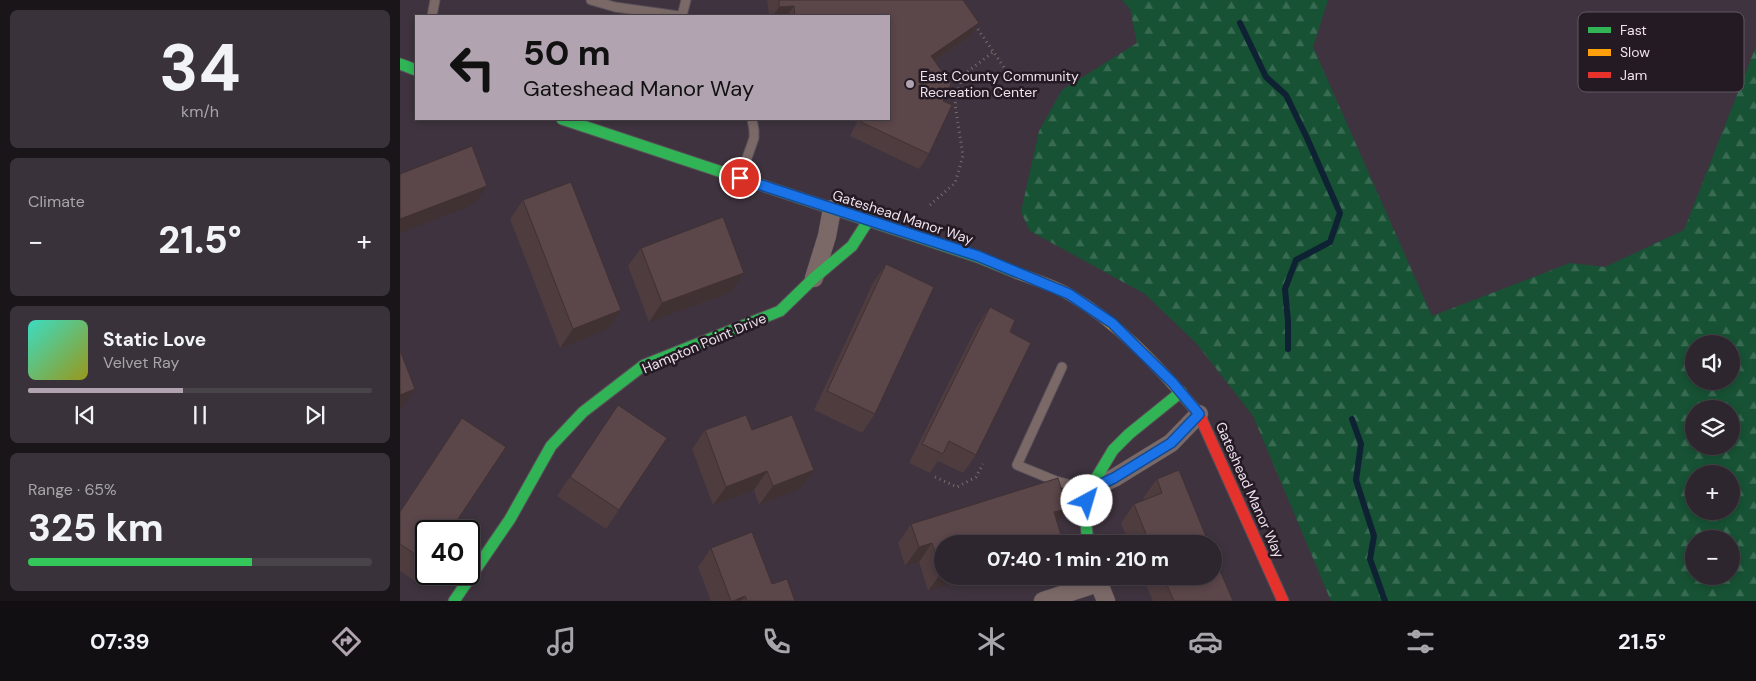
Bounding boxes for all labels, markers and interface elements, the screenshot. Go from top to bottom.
legend [1578,12,1744,92]
text: Fast [1620,21,1647,39]
text: 34 [159,26,241,110]
text: 50 m [523,30,611,76]
icon: left [440,35,505,100]
text: Slow [1620,43,1650,61]
text: Jam [1620,66,1647,84]
place label: East County Community Recreation Center [920,67,1079,101]
text: Gateshead Manor Way [523,74,754,103]
marker: East County Community Recreation Center [904,78,916,90]
text: km/h [181,101,219,122]
pin [719,157,761,199]
icon: arrive [726,164,754,192]
street label: Gateshead Manor Way [830,186,976,248]
text: Climate [28,191,85,212]
text: 21.5° [158,215,242,265]
text: − [28,223,43,260]
text: + [357,223,372,260]
street label: Hampton Point Drive [639,309,769,377]
text: Static Love [103,327,206,352]
map controls [1685,335,1740,585]
button: sound [1685,335,1740,390]
text: Velvet Ray [103,352,179,373]
button: layers [1685,400,1740,455]
icon: previous [71,401,99,429]
icon: pause [186,401,214,429]
icon: next [301,401,329,429]
street label: Gateshead Manor Way [1212,419,1288,561]
button: + [1685,465,1740,520]
position arrow [1060,474,1112,526]
text: Range · 65% [28,479,117,500]
text: 325 km [28,503,164,553]
speed limit sign: 40 [415,520,480,585]
button: − [1685,530,1740,585]
text: 07:40 · 1 min · 210 m [987,547,1169,572]
icon: directions [329,624,364,659]
icon: music [544,624,579,659]
icon: phone [759,624,794,659]
icon: climate [974,624,1009,659]
icon: car [1188,624,1223,659]
icon: filters [1403,624,1438,659]
text: 07:39 [90,627,149,656]
text: 21.5° [1618,627,1666,656]

